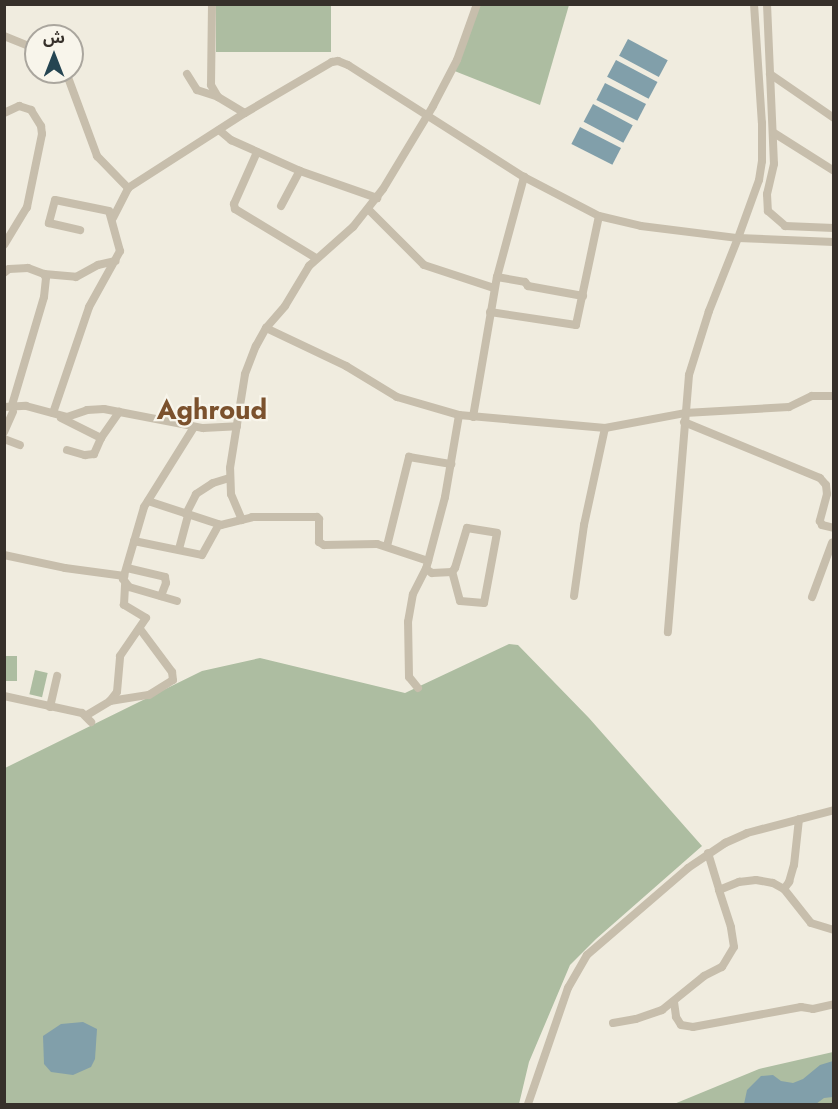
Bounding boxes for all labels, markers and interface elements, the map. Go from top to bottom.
north arrow [24,24,84,84]
text: ش [43,26,65,49]
district label: Aghroud [157,394,267,426]

